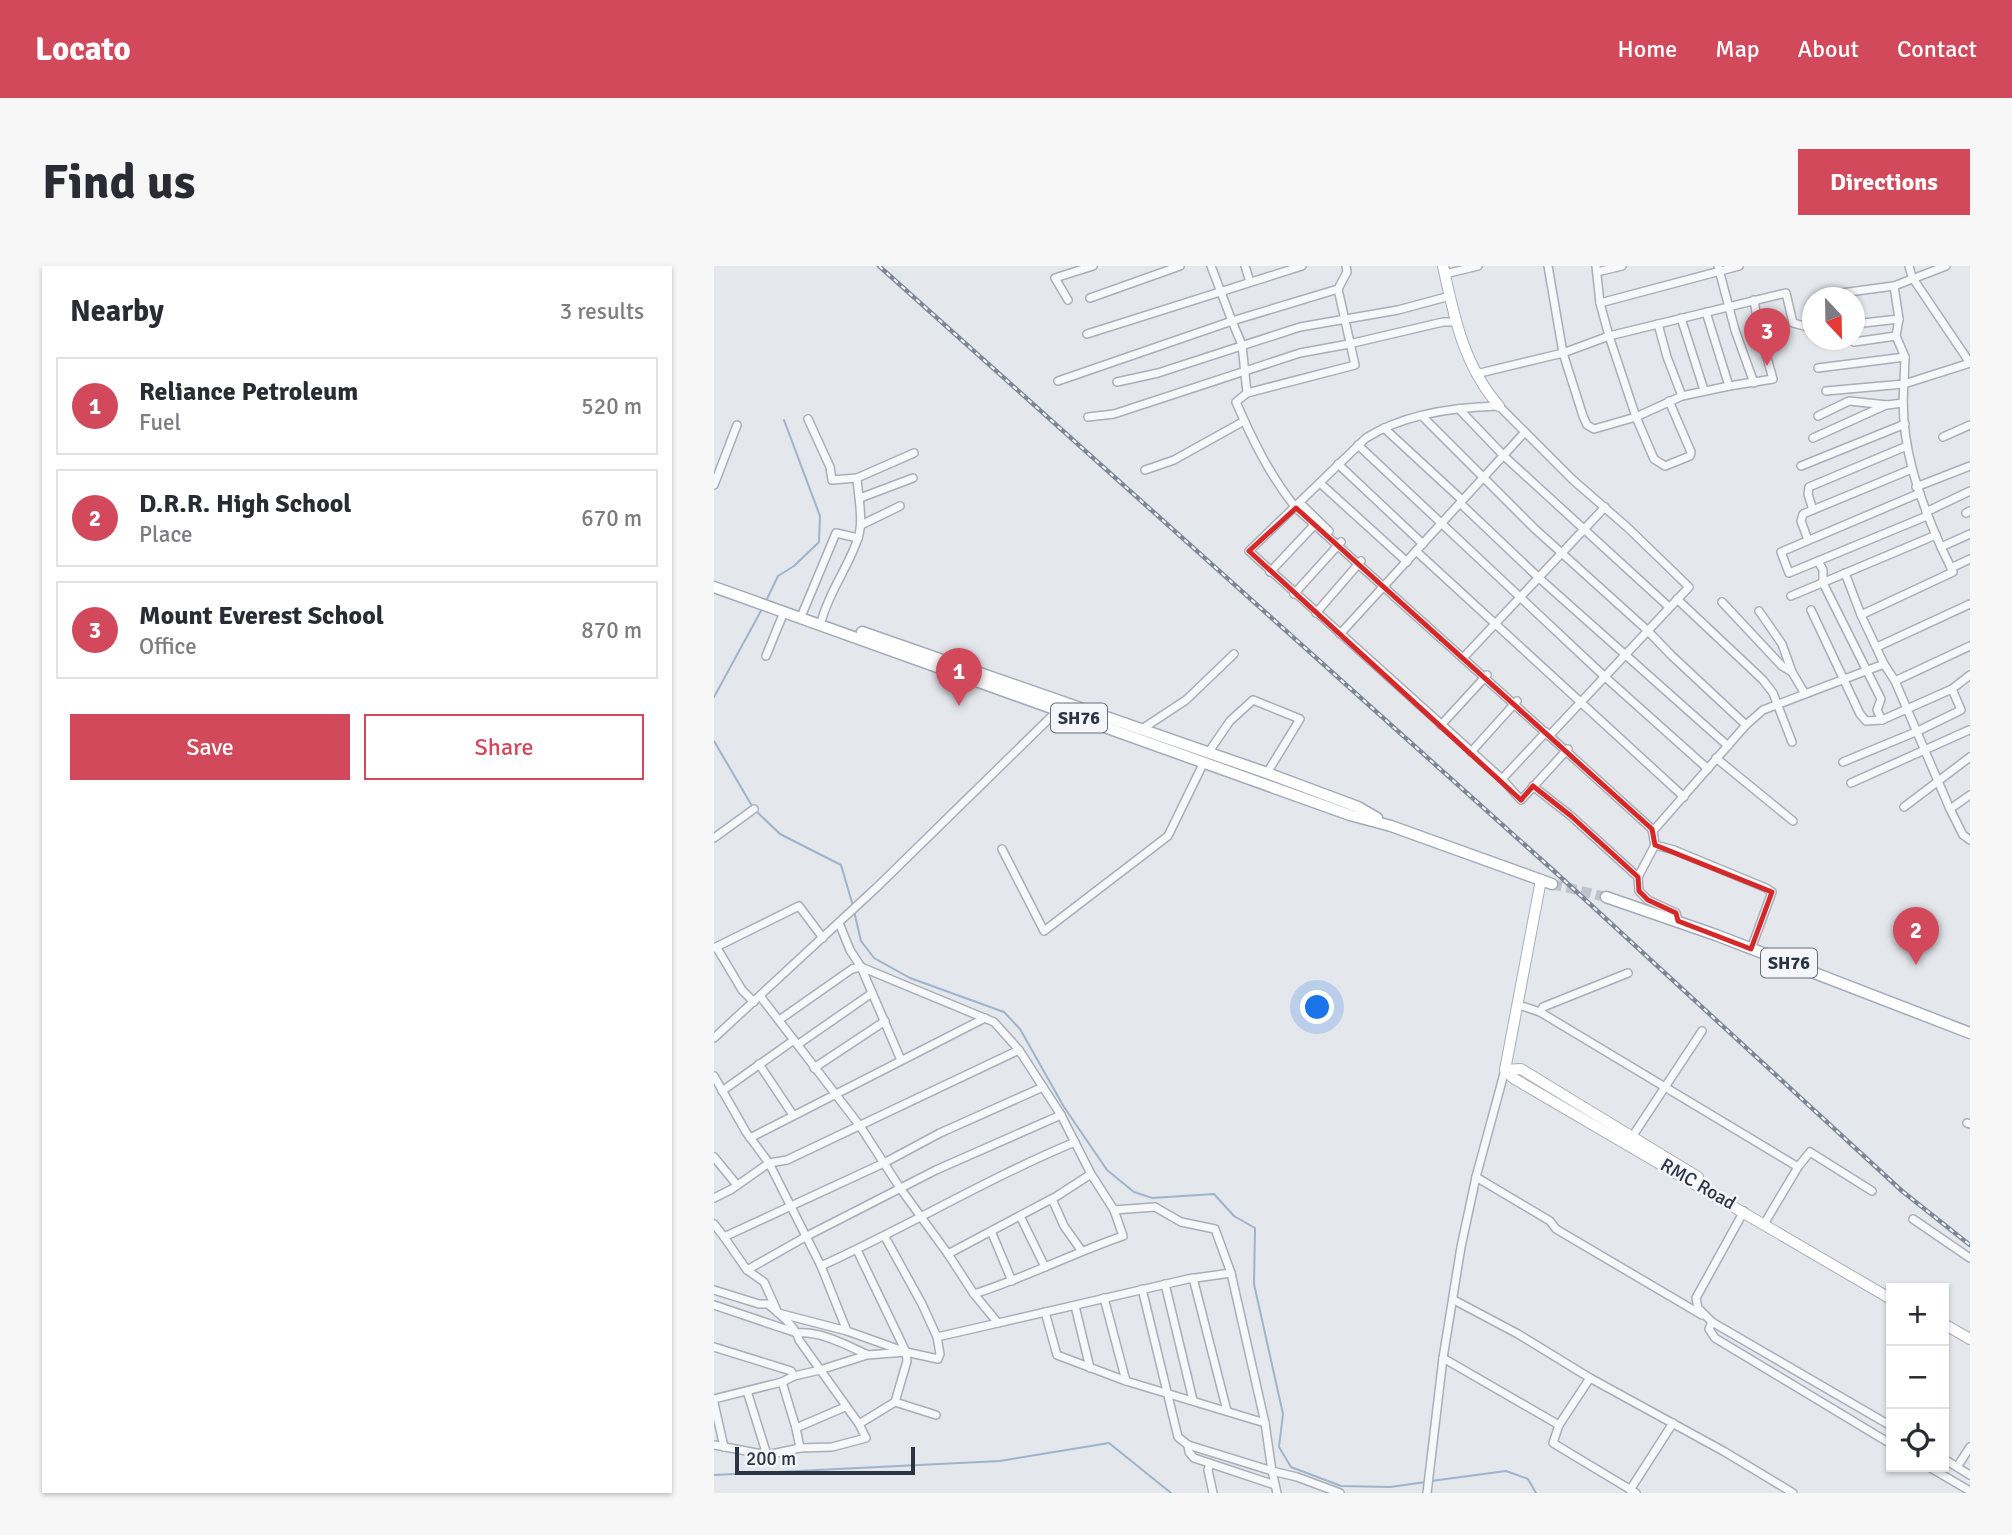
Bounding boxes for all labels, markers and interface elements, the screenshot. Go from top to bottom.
text: Locato [35,29,131,70]
text: Home [1617,34,1677,64]
text: Map [1715,34,1760,64]
text: About [1798,34,1859,64]
text: Contact [1897,34,1977,64]
button: Directions [1798,149,1970,215]
text: Find us [42,152,195,212]
north arrow [1802,287,1865,350]
text: Nearby [70,293,164,330]
text: 3 results [560,297,644,326]
pin: 3 [1744,308,1790,366]
text: Reliance Petroleum [139,376,358,408]
text: 1 [89,392,101,421]
text: 520 m [581,392,642,421]
text: Fuel [139,408,181,437]
text: D.R.R. High School [139,488,352,520]
text: 2 [89,504,101,533]
text: 670 m [581,504,642,533]
text: Place [139,520,193,549]
text: Mount Everest School [139,600,384,632]
text: 3 [89,616,101,645]
text: 870 m [581,616,642,645]
text: Office [139,632,197,661]
pin: 1 [936,648,982,706]
road number: SH76 [1051,704,1107,732]
button: Save [70,714,350,780]
button: Share [364,714,644,780]
pin: 2 [1893,907,1939,965]
road number: SH76 [1761,948,1817,978]
your location [1300,990,1334,1024]
street label: RMC Road [1656,1153,1740,1215]
map controls [1886,1283,1949,1472]
button: + [1886,1283,1949,1346]
button: − [1886,1346,1949,1409]
button: locate [1886,1409,1949,1472]
scale bar [735,1444,915,1476]
text: 200 m [746,1447,796,1471]

